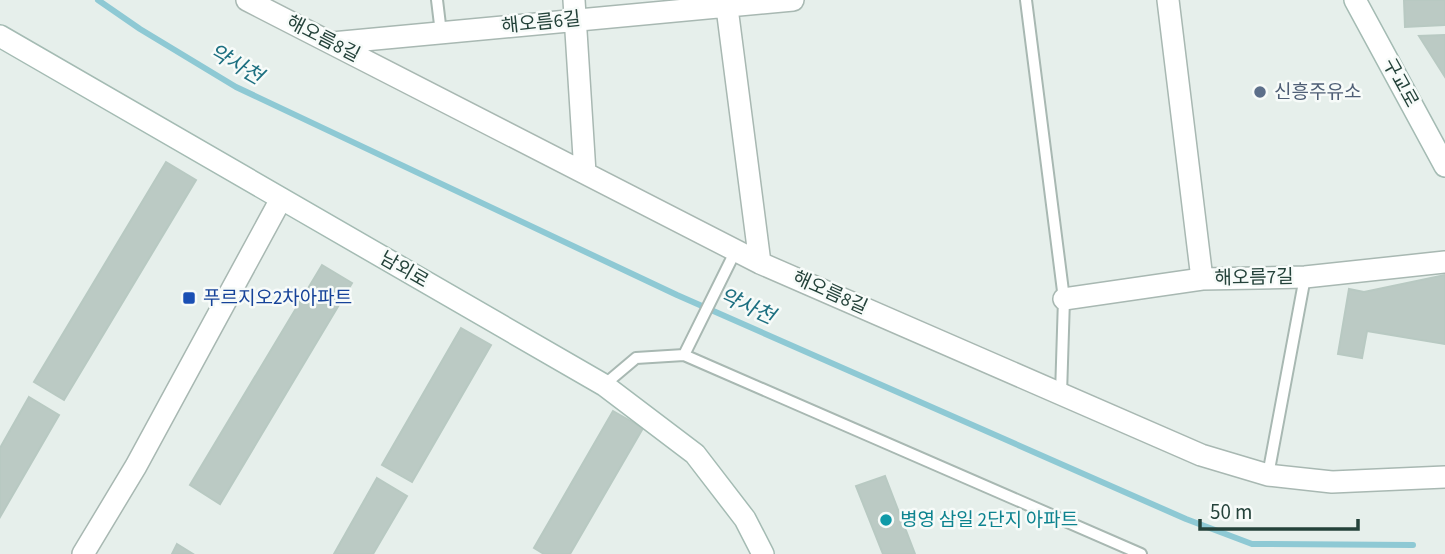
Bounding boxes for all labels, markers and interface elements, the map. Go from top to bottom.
street label: 해오름6길 [500,5,582,41]
street label: 해오름8길 [282,9,364,69]
water label: 약사천 [203,37,271,93]
street label: 구교로 [1375,54,1425,112]
place label: 신흥주유소 [1274,79,1361,106]
marker: 신흥주유소 [1252,84,1268,100]
street label: 남외로 [375,245,433,295]
street label: 해오름7길 [1214,264,1294,292]
street label: 해오름8길 [788,265,872,321]
water label: 약사천 [714,281,782,333]
place label: 푸르지오2차아파트 [203,285,352,312]
marker: 푸르지오2차아파트 [181,290,197,306]
scale bar [1200,488,1358,532]
text: 50 m [1210,497,1252,527]
place label: 병영 삼일 2단지 아파트 [900,507,1078,534]
marker: 병영 삼일 2단지 아파트 [878,512,894,528]

